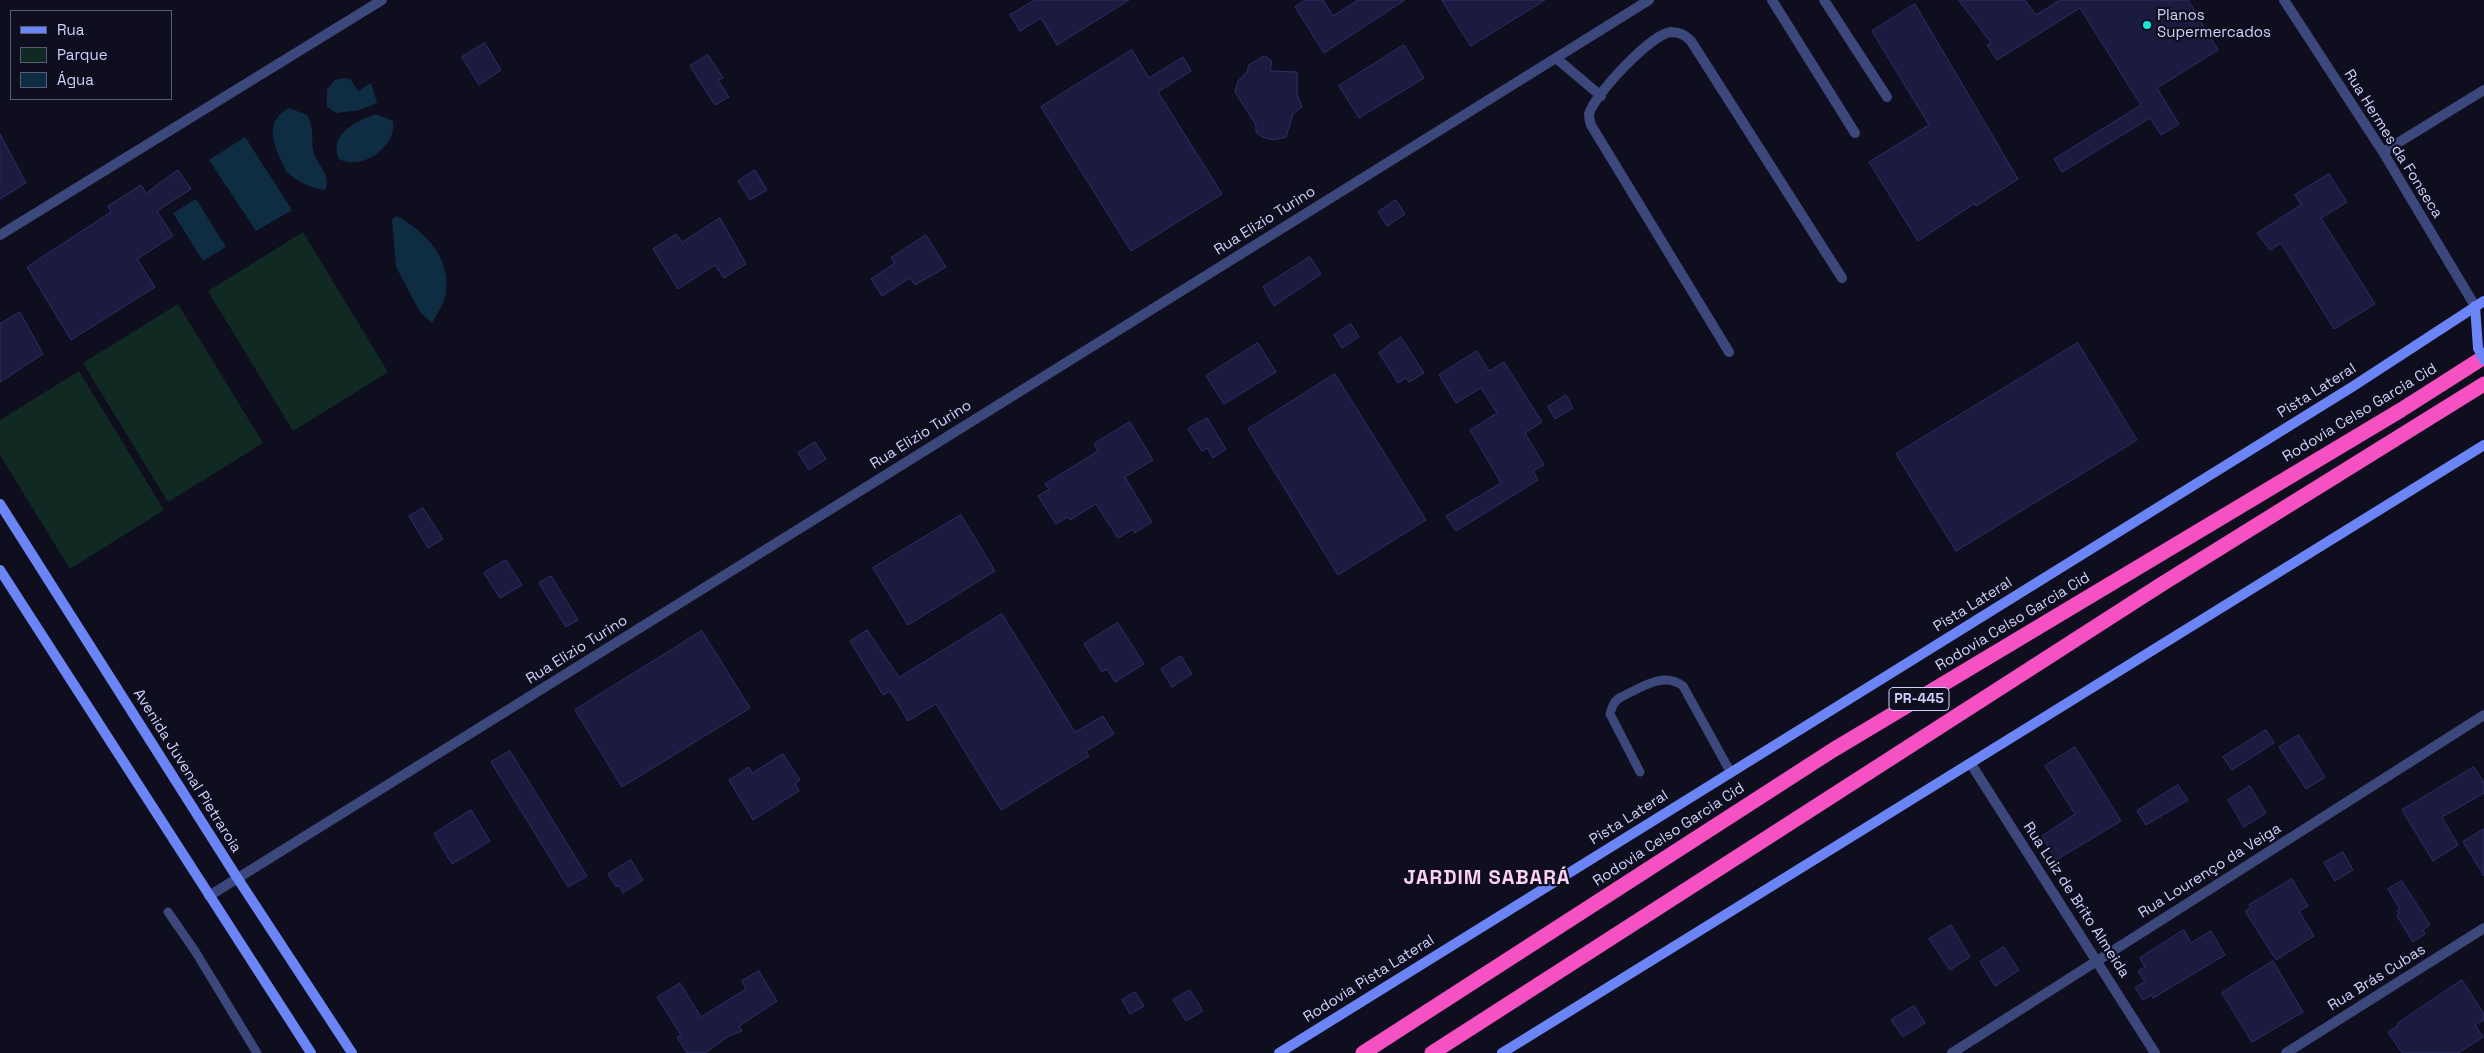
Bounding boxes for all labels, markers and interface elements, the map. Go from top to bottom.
place label: Planos Supermercados [2157,7,2271,42]
legend [10,10,172,100]
marker: Planos Supermercados [2141,19,2153,31]
text: Rua [57,20,84,39]
text: Parque [57,45,108,64]
street label: Rua Hermes da Fonseca [2340,66,2446,222]
text: Água [57,70,94,89]
street label: Rua Elizio Turino [1211,183,1319,259]
street label: Pista Lateral [2274,360,2360,422]
street label: Rodovia Celso Garcia Cid [2280,360,2440,466]
street label: Rua Elizio Turino [867,397,975,473]
street label: Rodovia Celso Garcia Cid [1933,569,2093,675]
street label: Pista Lateral [1930,574,2016,636]
street label: Rua Elizio Turino [523,612,631,688]
street label: Avenida Juvenal Pietraroia [129,686,245,856]
road number: PR-445 [1889,688,1949,711]
street label: Rodovia Celso Garcia Cid [1590,779,1748,891]
street label: Pista Lateral [1586,787,1672,849]
street label: Rua Luiz de Brito Almeida [2019,819,2133,981]
street label: Rua Lourenço da Veiga [2135,820,2285,922]
district label: JARDIM SABARÁ [1402,867,1572,891]
street label: Rodovia Pista Lateral [1300,931,1438,1027]
street label: Rua Brás Cubas [2325,941,2429,1015]

